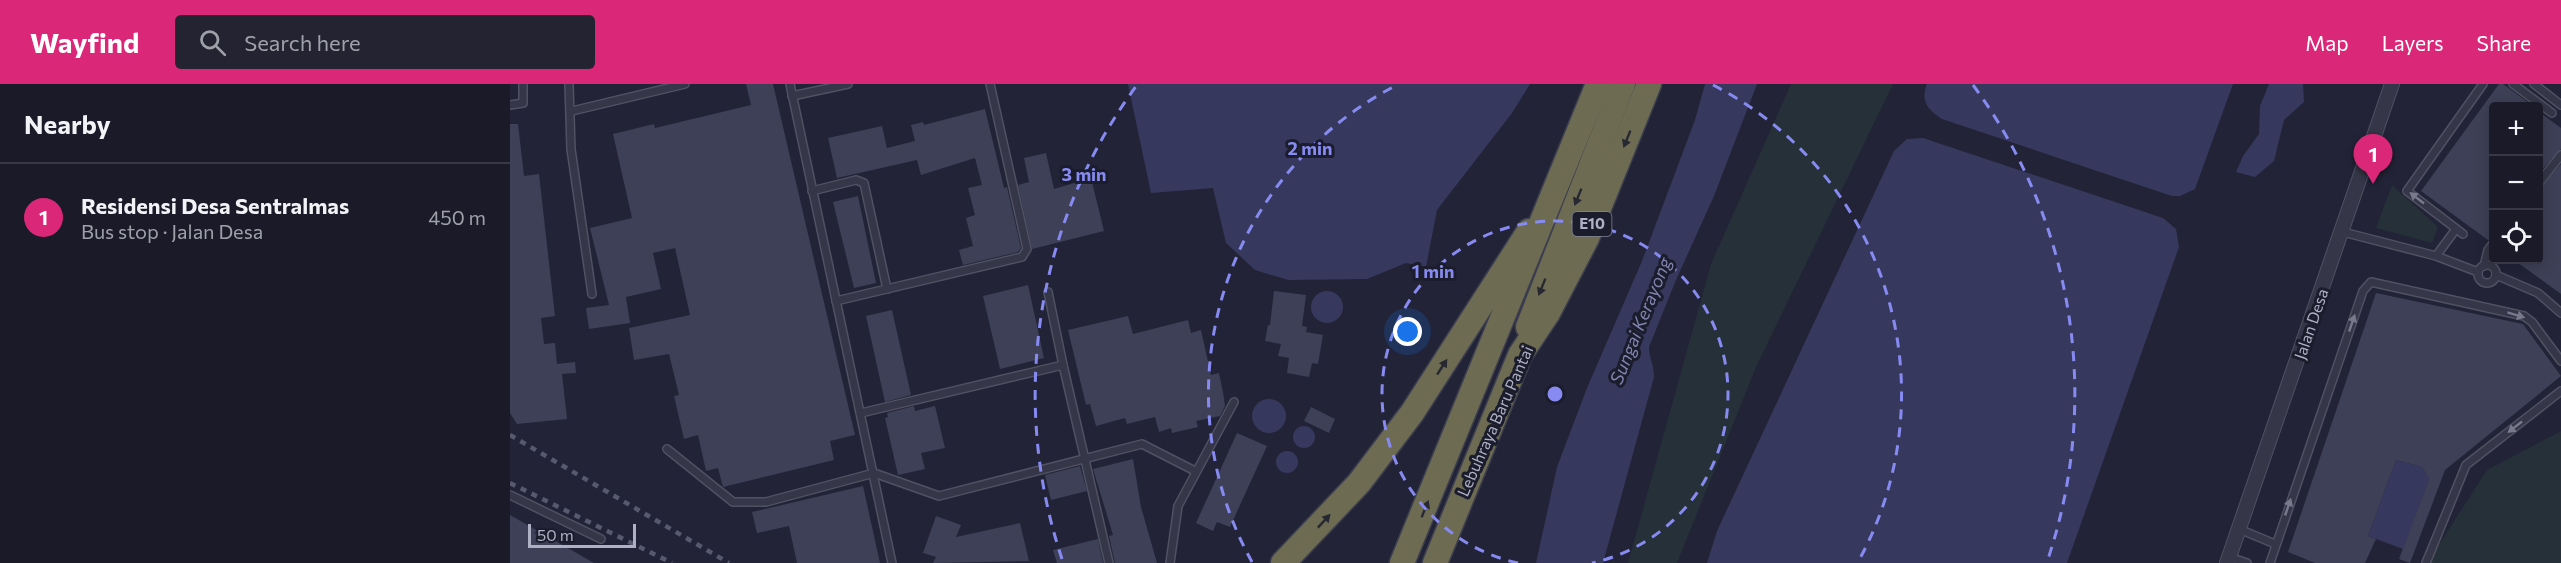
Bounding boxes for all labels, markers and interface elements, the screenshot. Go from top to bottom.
search box [175,15,595,69]
text: Wayfind [30,25,139,59]
icon: search [196,26,229,59]
text: Search here [244,29,361,56]
text: Map [2305,30,2349,55]
text: Layers [2382,30,2444,55]
text: Share [2477,30,2531,55]
map controls [2489,102,2543,264]
button: + [2489,102,2543,156]
text: Nearby [24,108,111,139]
one-way arrow [1622,130,1632,148]
pin: 1 [2354,135,2392,184]
text: 2 min [1288,137,1332,159]
button: − [2489,156,2543,210]
text: 3 min [1061,163,1107,185]
one-way arrow [1573,188,1582,206]
text: Residensi Desa Sentralmas [81,192,349,219]
one-way arrow [2409,192,2425,205]
text: 1 [39,205,48,229]
text: 450 m [428,205,486,229]
button: locate [2489,210,2543,264]
road number: E10 [1572,212,1612,236]
text: Bus stop · Jalan Desa [81,219,263,243]
water label: Sungai Kerayong [1605,253,1676,387]
text: 1 min [1412,260,1454,282]
one-way arrow [1537,278,1547,296]
street label: Jalan Desa [2290,286,2331,362]
one-way arrow [2507,311,2525,320]
one-way arrow [2347,314,2357,332]
your location [1393,317,1422,346]
street label: Lebuhraya Baru Pantai [1453,343,1536,499]
one-way arrow [1437,359,1448,375]
centre of rings [1545,384,1565,404]
one-way arrow [2507,421,2523,433]
one-way arrow [2283,498,2293,516]
one-way arrow [1420,500,1430,518]
one-way arrow [1317,514,1331,529]
scale bar [528,521,636,548]
text: 50 m [537,525,574,544]

